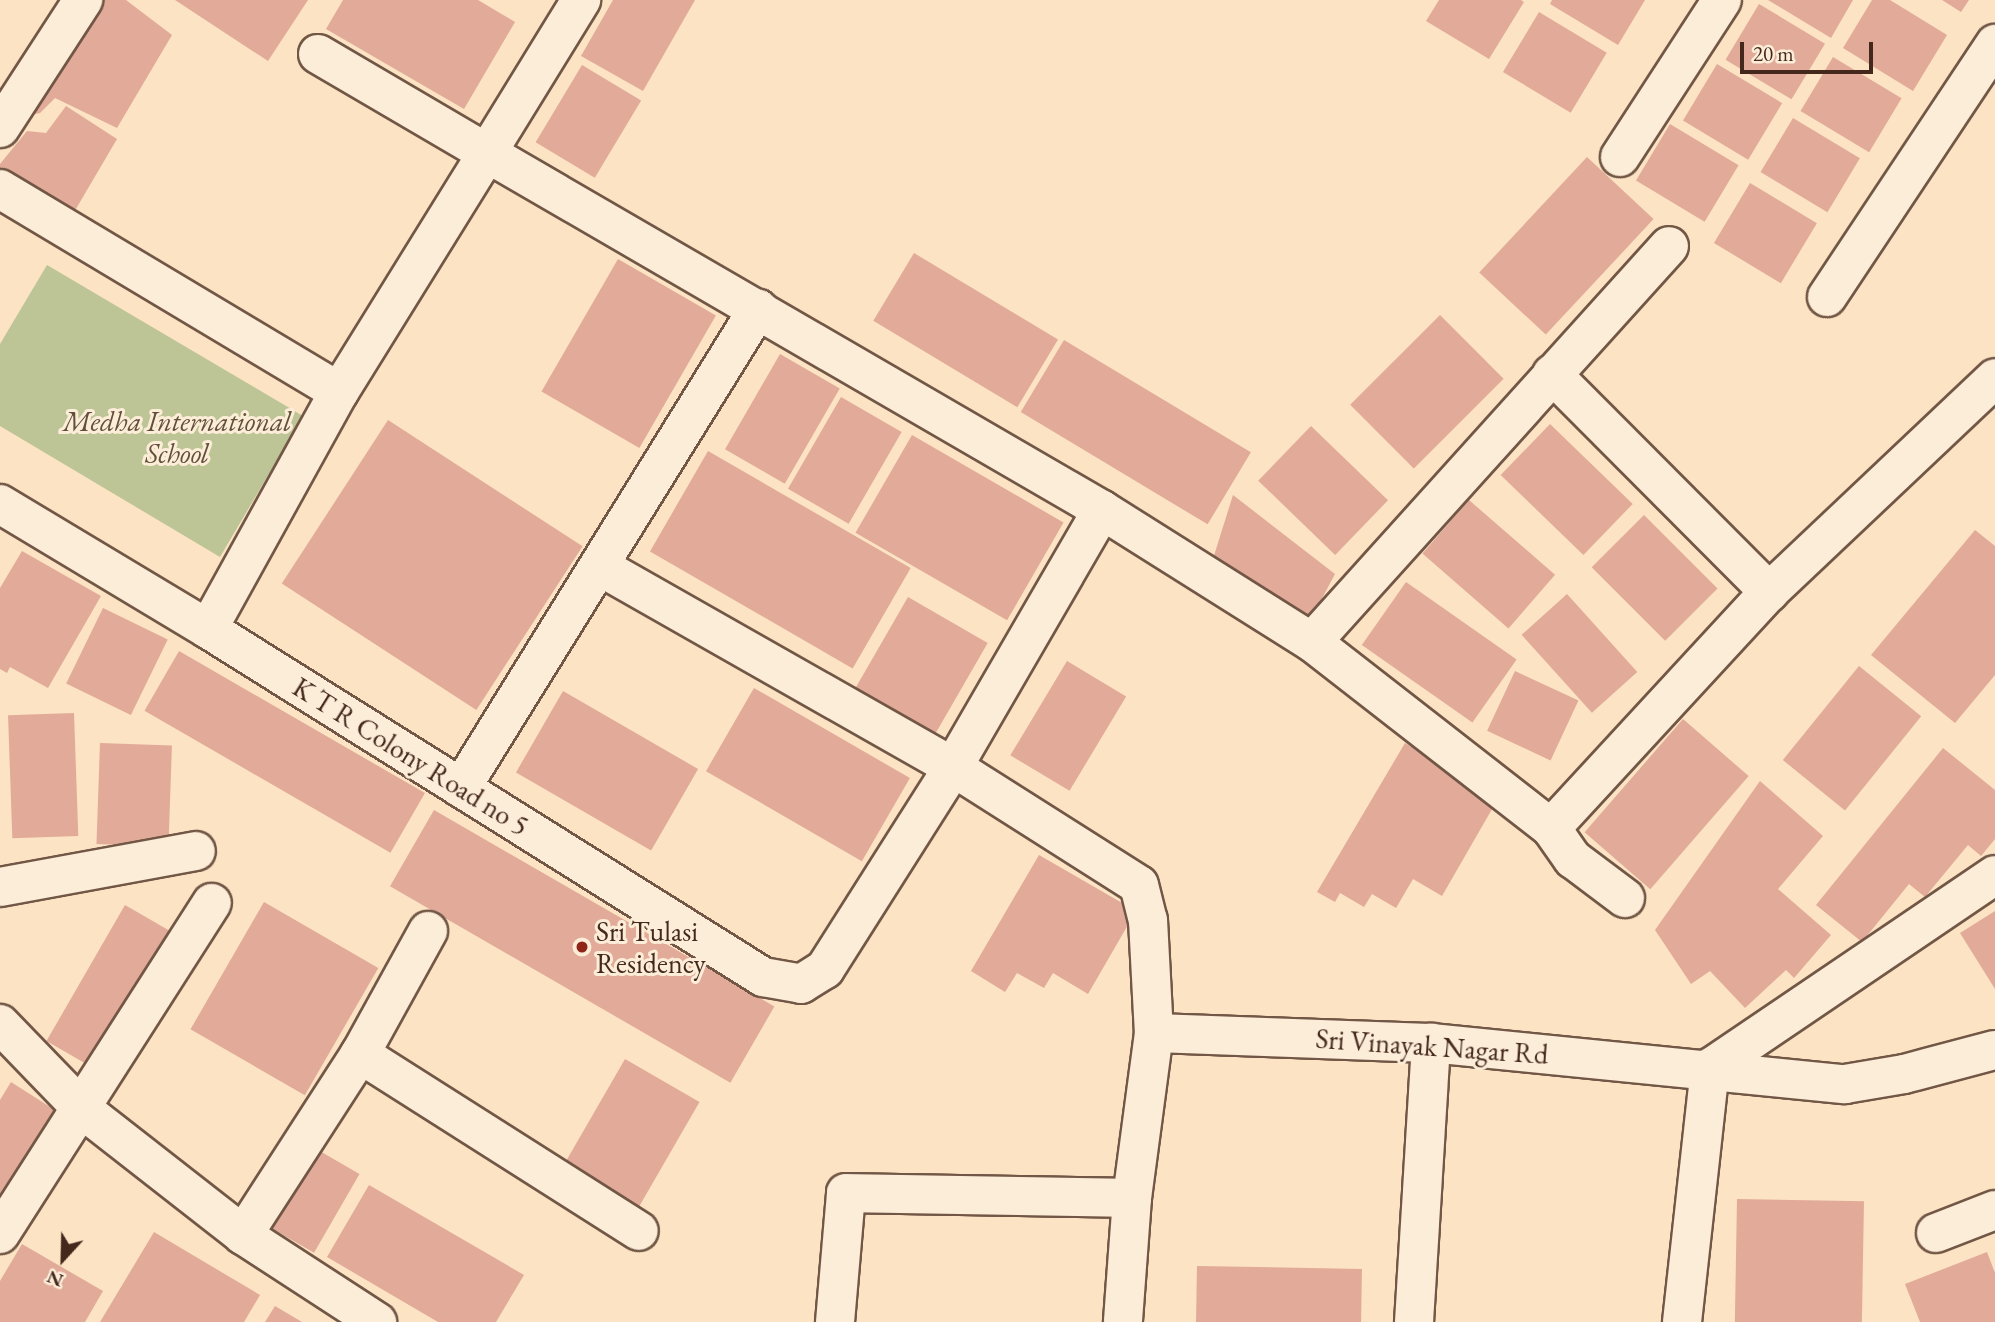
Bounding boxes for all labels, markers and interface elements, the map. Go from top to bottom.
scale bar [1743,28,1876,72]
text: 20 m [1753,40,1794,67]
park label: Medha International School [63,404,291,470]
street label: K T R Colony Road no 5 [287,670,535,842]
place label: Sri Tulasi Residency [596,914,706,980]
marker: Sri Tulasi Residency [574,939,590,955]
street label: Sri Vinayak Nagar Rd [1315,1021,1549,1071]
north arrow [28,1224,98,1294]
text: N [43,1264,67,1293]

